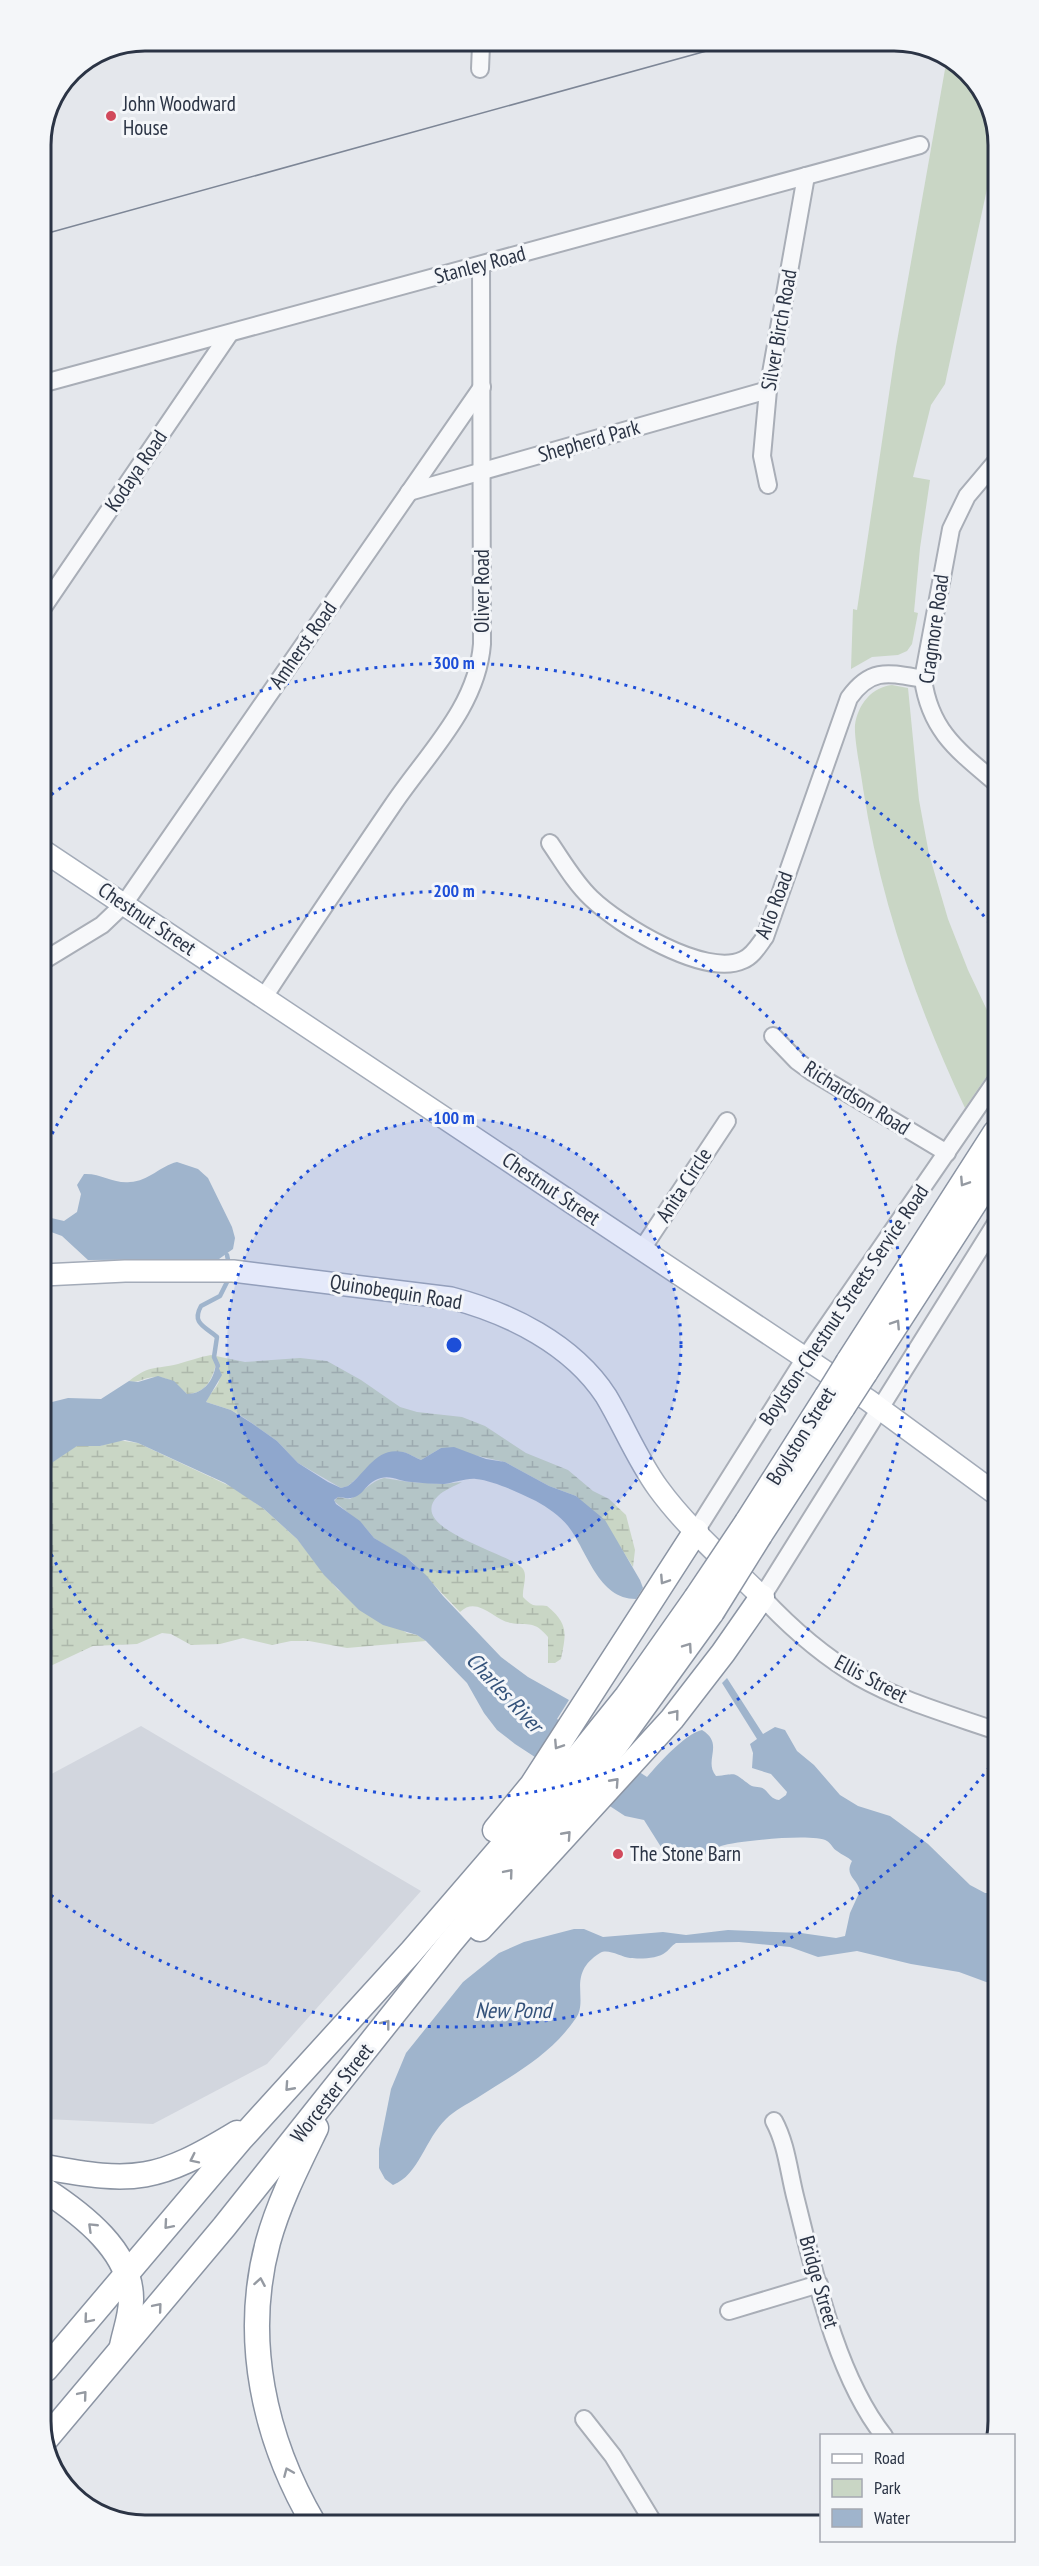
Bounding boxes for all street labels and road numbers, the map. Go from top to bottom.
street label: Stanley Road [431,239,528,290]
street label: Silver Birch Road [755,267,802,393]
street label: Shepherd Park [535,413,643,468]
street label: Kodaya Road [98,425,173,517]
street label: Oliver Road [468,549,495,633]
street label: Cragmore Road [912,573,955,685]
street label: Amherst Road [263,596,342,694]
street label: Arlo Road [748,867,799,942]
street label: Chestnut Street [93,876,202,961]
street label: Richardson Road [799,1054,915,1141]
street label: Anita Circle [650,1142,718,1227]
street label: Chestnut Street [497,1146,606,1231]
street label: Boylston-Chestnut Streets Service Road [753,1179,934,1430]
street label: Quinobequin Road [328,1268,464,1315]
street label: Boylston Street [760,1382,841,1490]
street label: Ellis Street [830,1648,912,1709]
street label: Worcester Street [284,2037,379,2148]
street label: Bridge Street [793,2232,846,2331]

